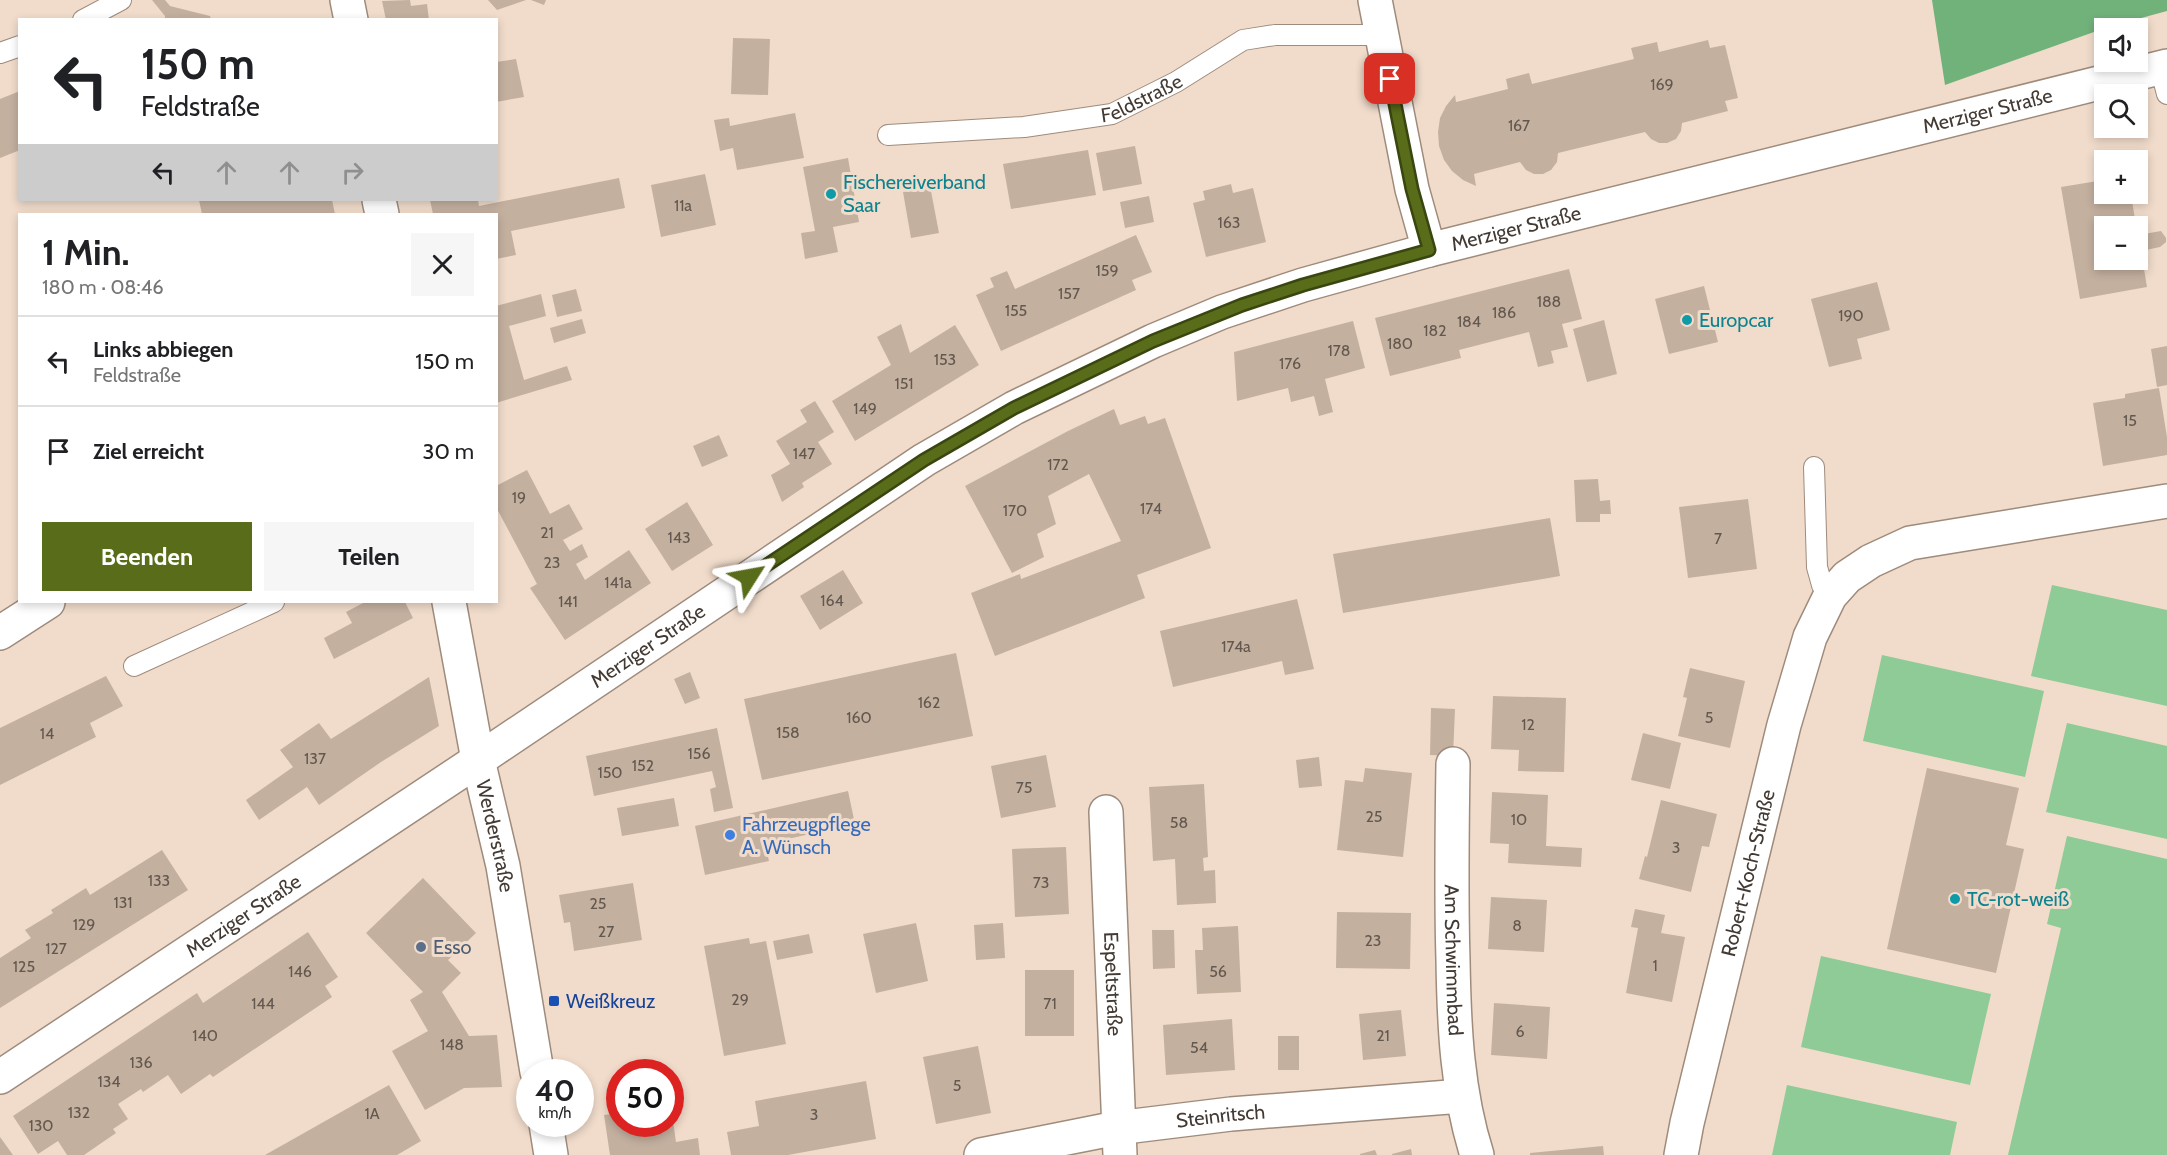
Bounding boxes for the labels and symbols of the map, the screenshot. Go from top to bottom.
pin [1364,53,1415,104]
street label: Feldstraße [1099,69,1187,128]
house number: 169 [1650,75,1674,94]
street label: Merziger Straße [1920,83,2055,138]
house number: 167 [1508,116,1530,135]
place label: Fischereiverband Saar [843,170,986,217]
marker: Fischereiverband Saar [824,187,838,201]
house number: 11a [674,196,692,215]
street label: Merziger Straße [1449,201,1583,256]
house number: 163 [1218,213,1240,232]
house number: 159 [1096,261,1118,280]
house number: 157 [1058,284,1080,303]
house number: 188 [1537,292,1561,311]
house number: 155 [1005,301,1027,320]
house number: 186 [1492,303,1516,322]
house number: 190 [1838,306,1864,325]
place label: Europcar [1699,308,1774,332]
house number: 184 [1457,312,1481,331]
marker: Europcar [1680,313,1694,327]
house number: 182 [1423,321,1447,340]
house number: 180 [1387,334,1413,353]
house number: 178 [1328,341,1350,360]
house number: 153 [934,350,956,369]
house number: 176 [1279,354,1301,373]
house number: 151 [894,374,914,393]
house number: 149 [853,399,877,418]
house number: 15 [2123,411,2137,430]
house number: 147 [793,444,815,463]
house number: 172 [1047,455,1069,474]
house number: 19 [512,488,526,507]
house number: 174 [1140,499,1162,518]
house number: 170 [1003,501,1027,520]
house number: 21 [540,523,554,542]
house number: 143 [667,528,691,547]
house number: 7 [1714,529,1722,548]
position arrow [717,545,781,609]
house number: 23 [543,553,561,572]
house number: 141a [604,573,632,592]
house number: 164 [820,591,844,610]
house number: 141 [558,592,578,611]
street label: Merziger Straße [586,599,709,693]
house number: 174a [1221,637,1251,656]
house number: 162 [918,693,940,712]
house number: 160 [846,708,872,727]
house number: 5 [1705,708,1713,727]
house number: 12 [1521,715,1535,734]
house number: 158 [776,723,800,742]
house number: 14 [40,724,54,743]
house number: 156 [688,744,710,763]
house number: 137 [304,749,326,768]
house number: 152 [632,756,654,775]
house number: 150 [597,763,623,782]
street label: Werderstraße [471,777,519,894]
house number: 75 [1016,778,1032,797]
street label: Robert-Koch-Straße [1716,787,1780,959]
house number: 25 [1365,807,1383,826]
house number: 10 [1511,810,1527,829]
place label: Fahrzeugpflege A. Wünsch [742,812,871,859]
house number: 58 [1170,813,1188,832]
marker: Fahrzeugpflege A. Wünsch [723,828,737,842]
house number: 3 [1672,838,1680,857]
street label: Merziger Straße [181,869,305,962]
house number: 133 [148,871,170,890]
house number: 73 [1033,873,1049,892]
street label: Am Schwimmbad [1440,884,1468,1036]
place label: TC-rot-weiß [1967,887,2070,911]
marker: TC-rot-weiß [1948,892,1962,906]
house number: 131 [113,893,133,912]
house number: 25 [589,894,607,913]
house number: 129 [73,915,95,934]
house number: 8 [1512,916,1522,935]
house number: 27 [598,922,614,941]
street label: Espeltstraße [1099,931,1127,1037]
house number: 23 [1364,931,1382,950]
place label: Esso [433,935,472,959]
house number: 127 [45,939,67,958]
marker: Esso [414,940,428,954]
house number: 1 [1652,956,1658,975]
house number: 125 [13,957,35,976]
house number: 146 [288,962,312,981]
house number: 56 [1209,962,1227,981]
place label: Weißkreuz [566,989,655,1013]
house number: 29 [731,990,749,1009]
house number: 144 [251,994,275,1013]
marker: Weißkreuz [547,994,561,1008]
house number: 71 [1043,994,1057,1013]
house number: 6 [1515,1022,1525,1041]
house number: 140 [192,1026,218,1045]
house number: 21 [1376,1026,1390,1045]
house number: 148 [440,1035,464,1054]
house number: 54 [1190,1038,1208,1057]
house number: 136 [130,1053,152,1072]
speed limit sign: 50 [606,1059,684,1137]
house number: 134 [97,1072,121,1091]
house number: 5 [953,1076,961,1095]
street label: Steinritsch [1175,1099,1266,1133]
house number: 132 [68,1103,90,1122]
house number: 1A [364,1104,380,1123]
house number: 3 [810,1105,818,1124]
house number: 130 [28,1116,54,1135]

